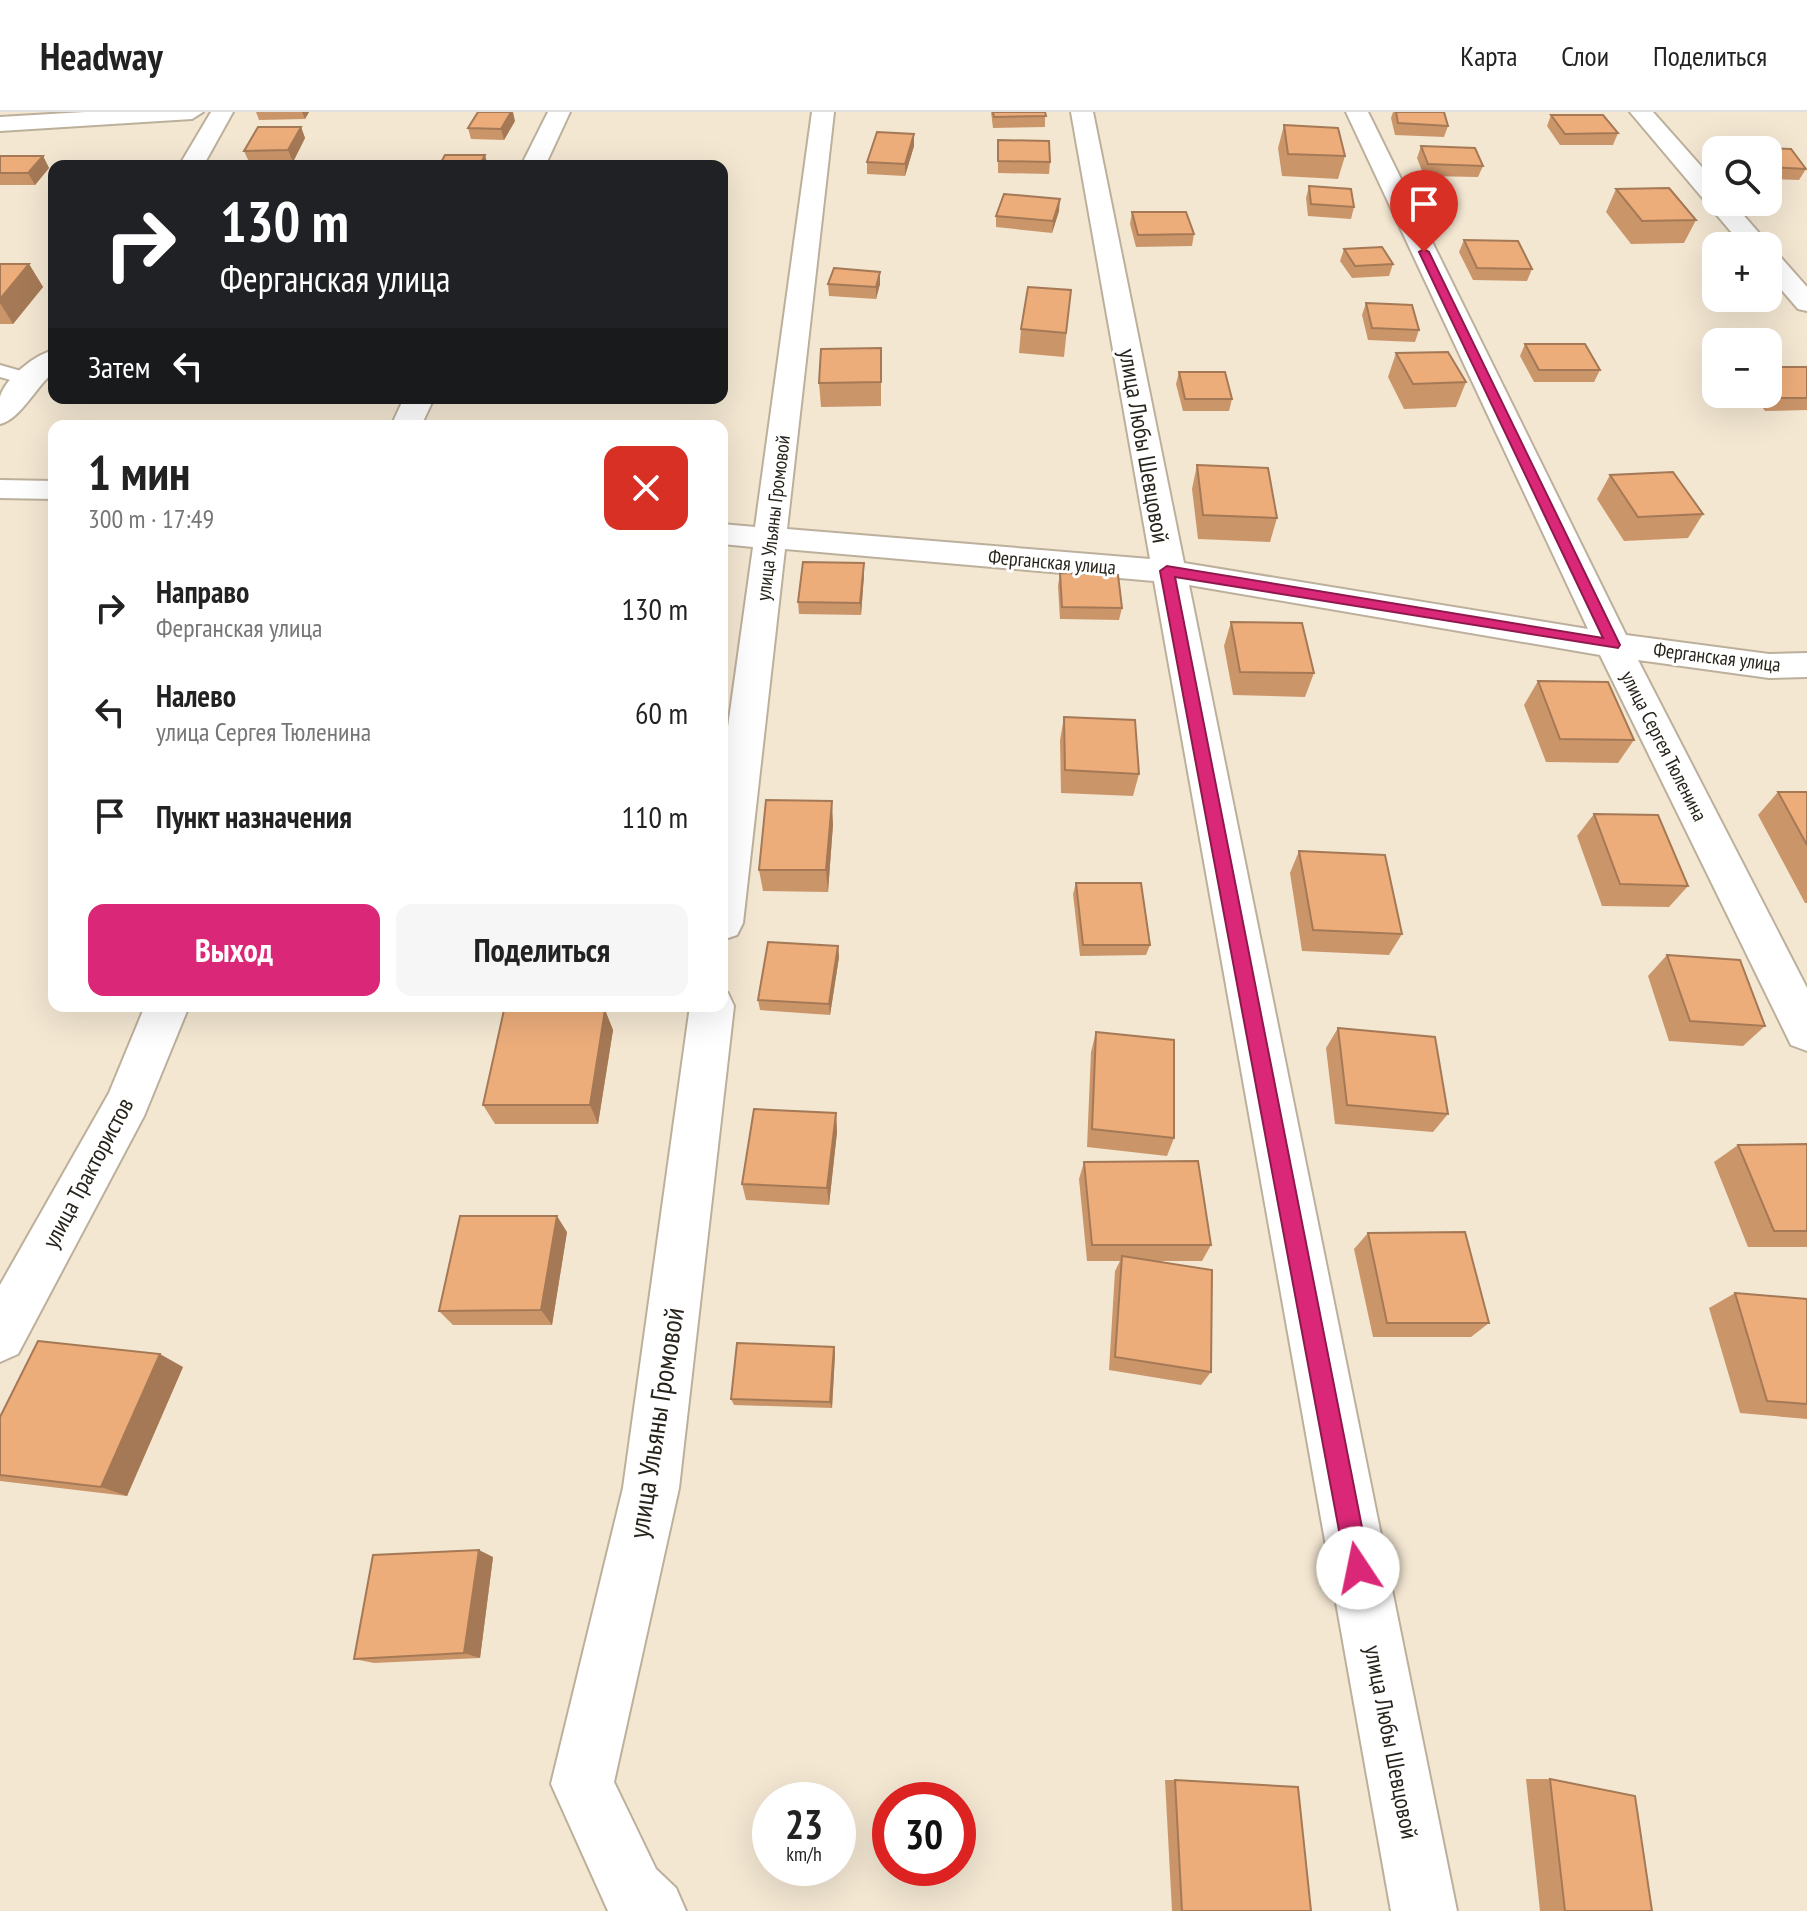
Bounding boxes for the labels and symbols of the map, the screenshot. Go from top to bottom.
pin [1390,170,1458,252]
street label: улица Любы Шевцовой [1112,346,1177,545]
street label: улица Ульяны Громовой [750,434,796,602]
street label: Ферганская улица [987,543,1117,581]
street label: Ферганская улица [1652,636,1782,678]
street label: улица Сергея Тюленина [1615,666,1713,826]
street label: улица Трактористов [35,1092,140,1253]
street label: улица Ульяны Громовой [619,1305,692,1541]
position arrow [1316,1526,1400,1610]
street label: улица Любы Шевцовой [1358,1642,1425,1841]
speed limit sign: 30 [872,1782,976,1886]

